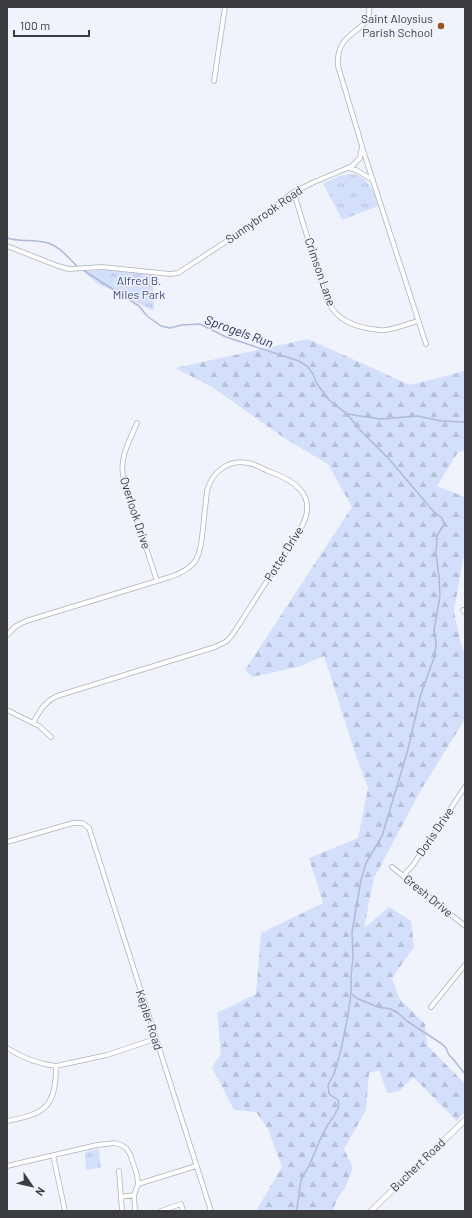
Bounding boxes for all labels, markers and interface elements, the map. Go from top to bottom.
place label: Saint Aloysius Parish School [361,11,433,39]
scale bar [14,12,89,38]
text: 100 m [20,18,50,32]
marker: Saint Aloysius Parish School [436,21,446,31]
street label: Sunnybrook Road [222,182,305,246]
street label: Crimson Lane [303,236,339,308]
park label: Alfred B. Miles Park [113,273,165,301]
water label: Sprogels Run [202,311,276,351]
street label: Overlook Drive [118,475,154,550]
street label: Potter Drive [261,524,305,583]
street label: Doris Drive [413,804,456,859]
street label: Gresh Drive [401,871,456,919]
street label: Kepler Road [134,988,166,1052]
street label: Buchert Road [387,1135,448,1194]
north arrow [12,1166,52,1206]
text: N [33,1185,48,1199]

